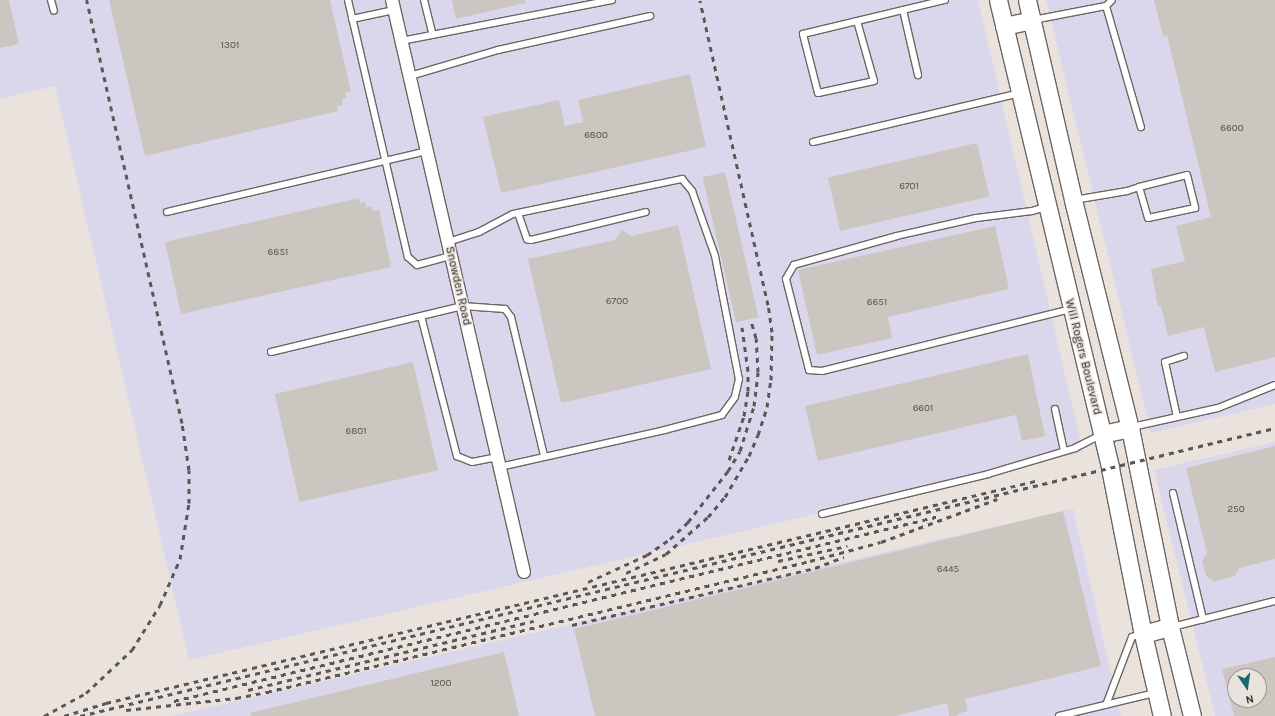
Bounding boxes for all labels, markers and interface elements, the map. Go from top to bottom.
house number: 1301 [221,40,239,52]
house number: 6600 [1220,123,1244,135]
house number: 6800 [584,130,608,142]
house number: 6701 [899,181,919,193]
street label: Snowden Road [442,245,474,327]
house number: 6851 [268,247,288,259]
house number: 6700 [606,296,628,308]
house number: 6651 [867,297,887,309]
street label: Will Rogers Boulevard [1062,297,1104,417]
house number: 6601 [913,403,933,415]
house number: 6801 [345,426,367,438]
house number: 250 [1227,504,1245,516]
house number: 6445 [937,564,959,576]
north arrow [1227,668,1267,708]
house number: 1200 [431,678,451,690]
text: N [1244,692,1255,706]

